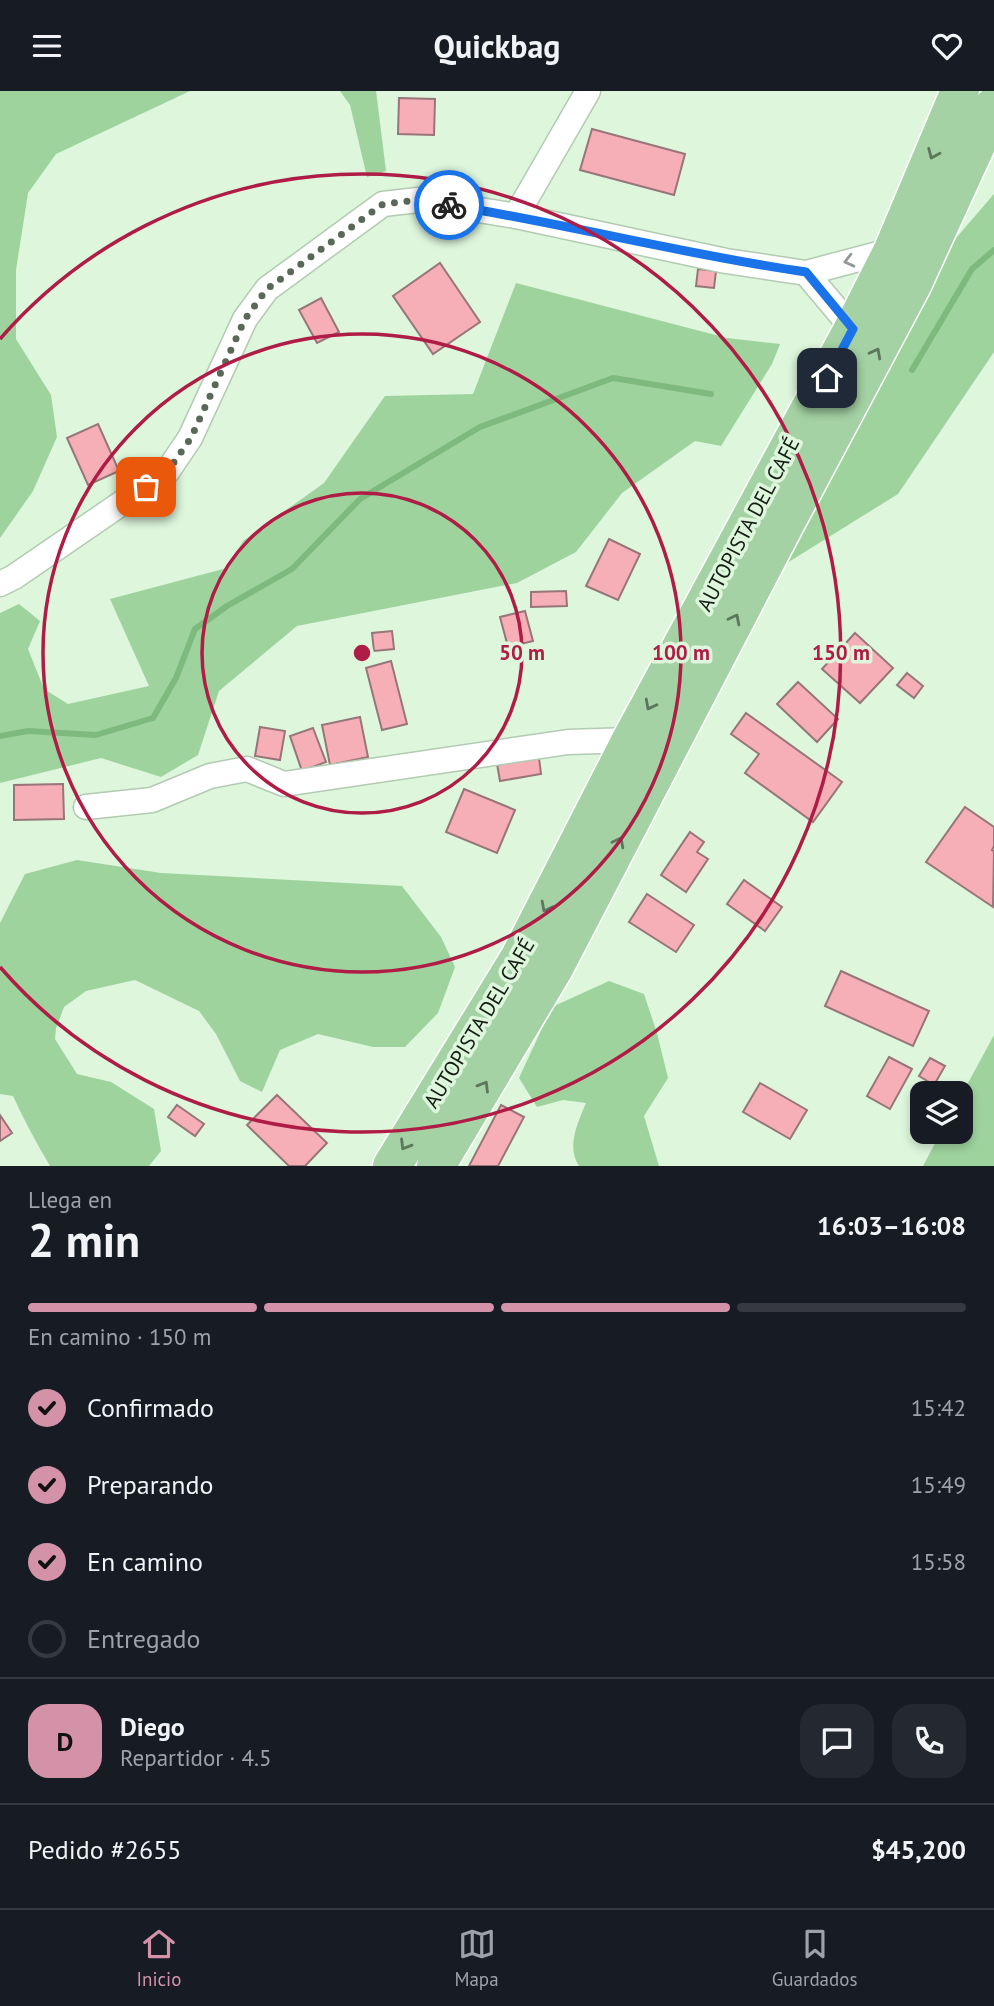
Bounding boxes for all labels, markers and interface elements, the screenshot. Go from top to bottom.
text: Quickbag [433,25,561,67]
icon: menu [28,27,66,65]
icon: heart [928,27,966,65]
one-way arrow [928,147,942,159]
courier [414,170,484,240]
icon: bike [430,186,468,224]
one-way arrow [843,253,855,267]
pin [797,348,857,408]
one-way arrow [868,348,881,360]
icon: home [808,359,846,397]
street label: AUTOPISTA DEL CAFÉ [691,432,805,616]
pin [116,457,176,517]
icon: bag [127,468,165,506]
one-way arrow [727,614,740,626]
text: 50 m [499,639,545,666]
text: 100 m [652,639,710,666]
text: 150 m [812,639,870,666]
centre of rings [350,641,374,665]
one-way arrow [645,697,659,710]
one-way arrow [611,837,624,850]
one-way arrow [540,899,554,912]
street label: AUTOPISTA DEL CAFÉ [418,933,540,1113]
one-way arrow [475,1081,488,1094]
map controls [910,1081,973,1144]
button: layers [910,1081,973,1144]
one-way arrow [401,1137,414,1150]
text: Llega en [28,1185,112,1214]
text: 16:03–16:08 [817,1209,966,1242]
text: 2 min [28,1210,140,1270]
text: En camino · 150 m [28,1322,211,1351]
icon: check [28,1389,66,1427]
text: Confirmado [87,1391,214,1424]
text: 15:42 [911,1393,966,1422]
icon: check [28,1466,66,1504]
text: Preparando [87,1468,214,1501]
text: 15:49 [911,1470,966,1499]
icon: check [28,1543,66,1581]
text: En camino [87,1545,203,1578]
text: 15:58 [911,1547,966,1576]
text: Entregado [87,1622,201,1655]
button: chat [800,1704,874,1778]
button: phone [892,1704,966,1778]
text: Diego [120,1710,185,1743]
text: D [57,1725,73,1758]
text: Repartidor · 4.5 [120,1743,272,1772]
text: Pedido #2655 [28,1833,181,1866]
text: $45,200 [871,1833,966,1866]
tab: Inicio [137,1925,181,1991]
tab: Mapa [454,1925,499,1991]
tab: Guardados [772,1925,857,1991]

